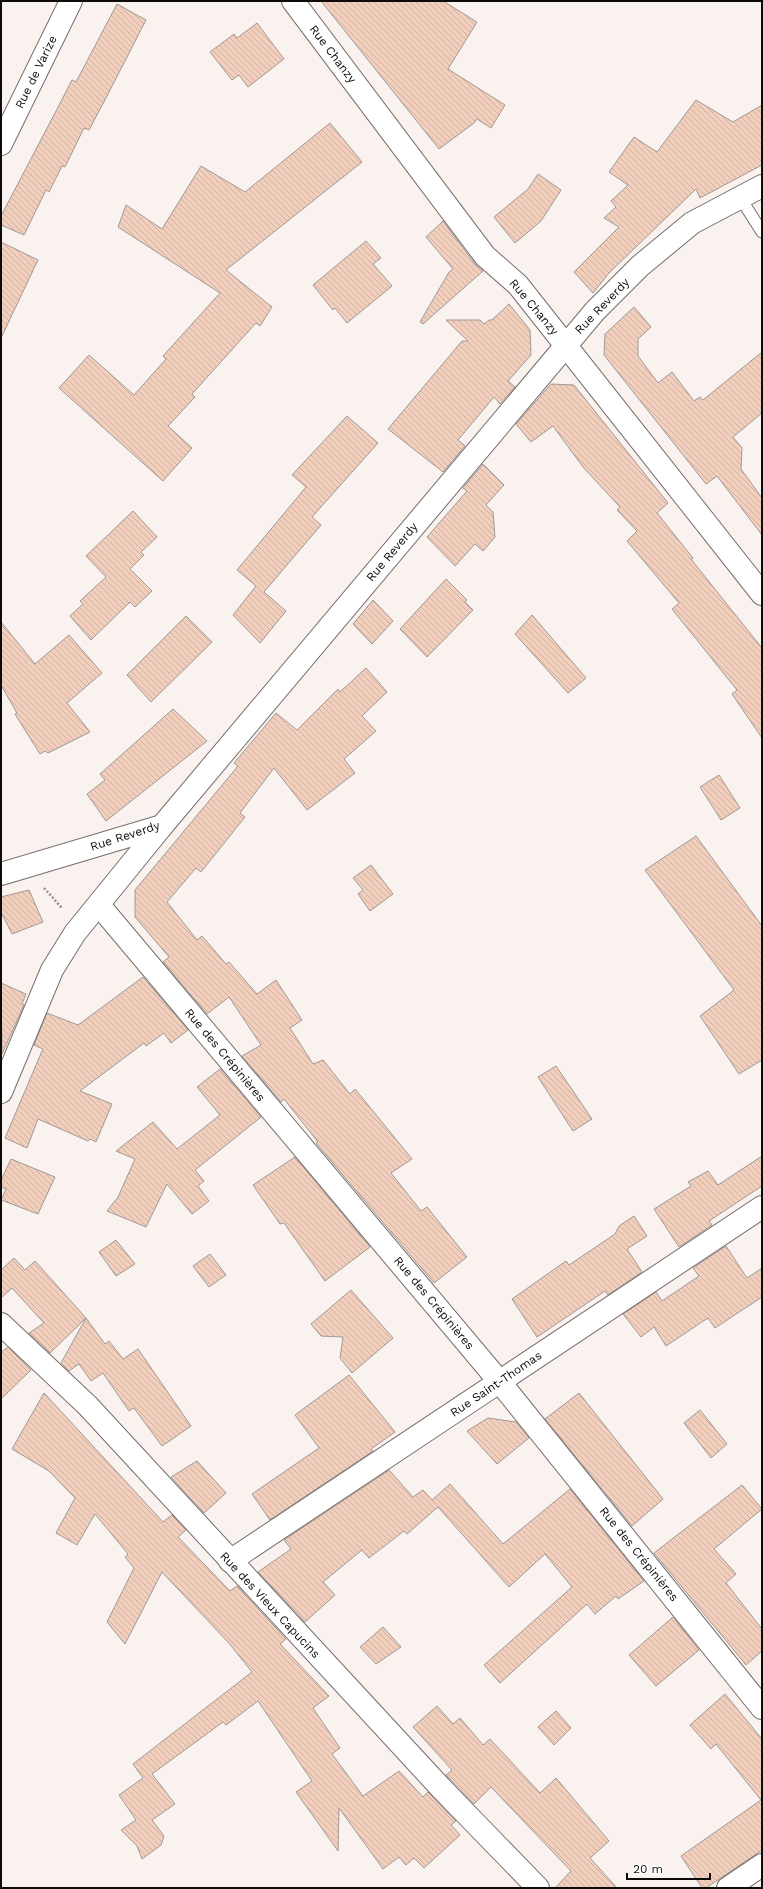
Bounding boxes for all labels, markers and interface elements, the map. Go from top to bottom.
street label: Rue Chanzy [307,22,360,86]
street label: Rue de Varize [12,33,60,111]
street label: Rue Reverdy [572,275,633,337]
street label: Rue Chanzy [507,276,562,338]
street label: Rue Reverdy [363,519,421,584]
street label: Rue Reverdy [88,818,162,854]
street label: Rue des Crépinières [182,1006,268,1104]
street label: Rue des Crépinières [391,1254,477,1352]
street label: Rue Saint-Thomas [448,1348,544,1420]
street label: Rue des Crépinières [597,1504,681,1604]
street label: Rue des Vieux Capucins [217,1549,323,1661]
scale bar [627,1855,710,1881]
text: 20 m [633,1862,663,1876]

